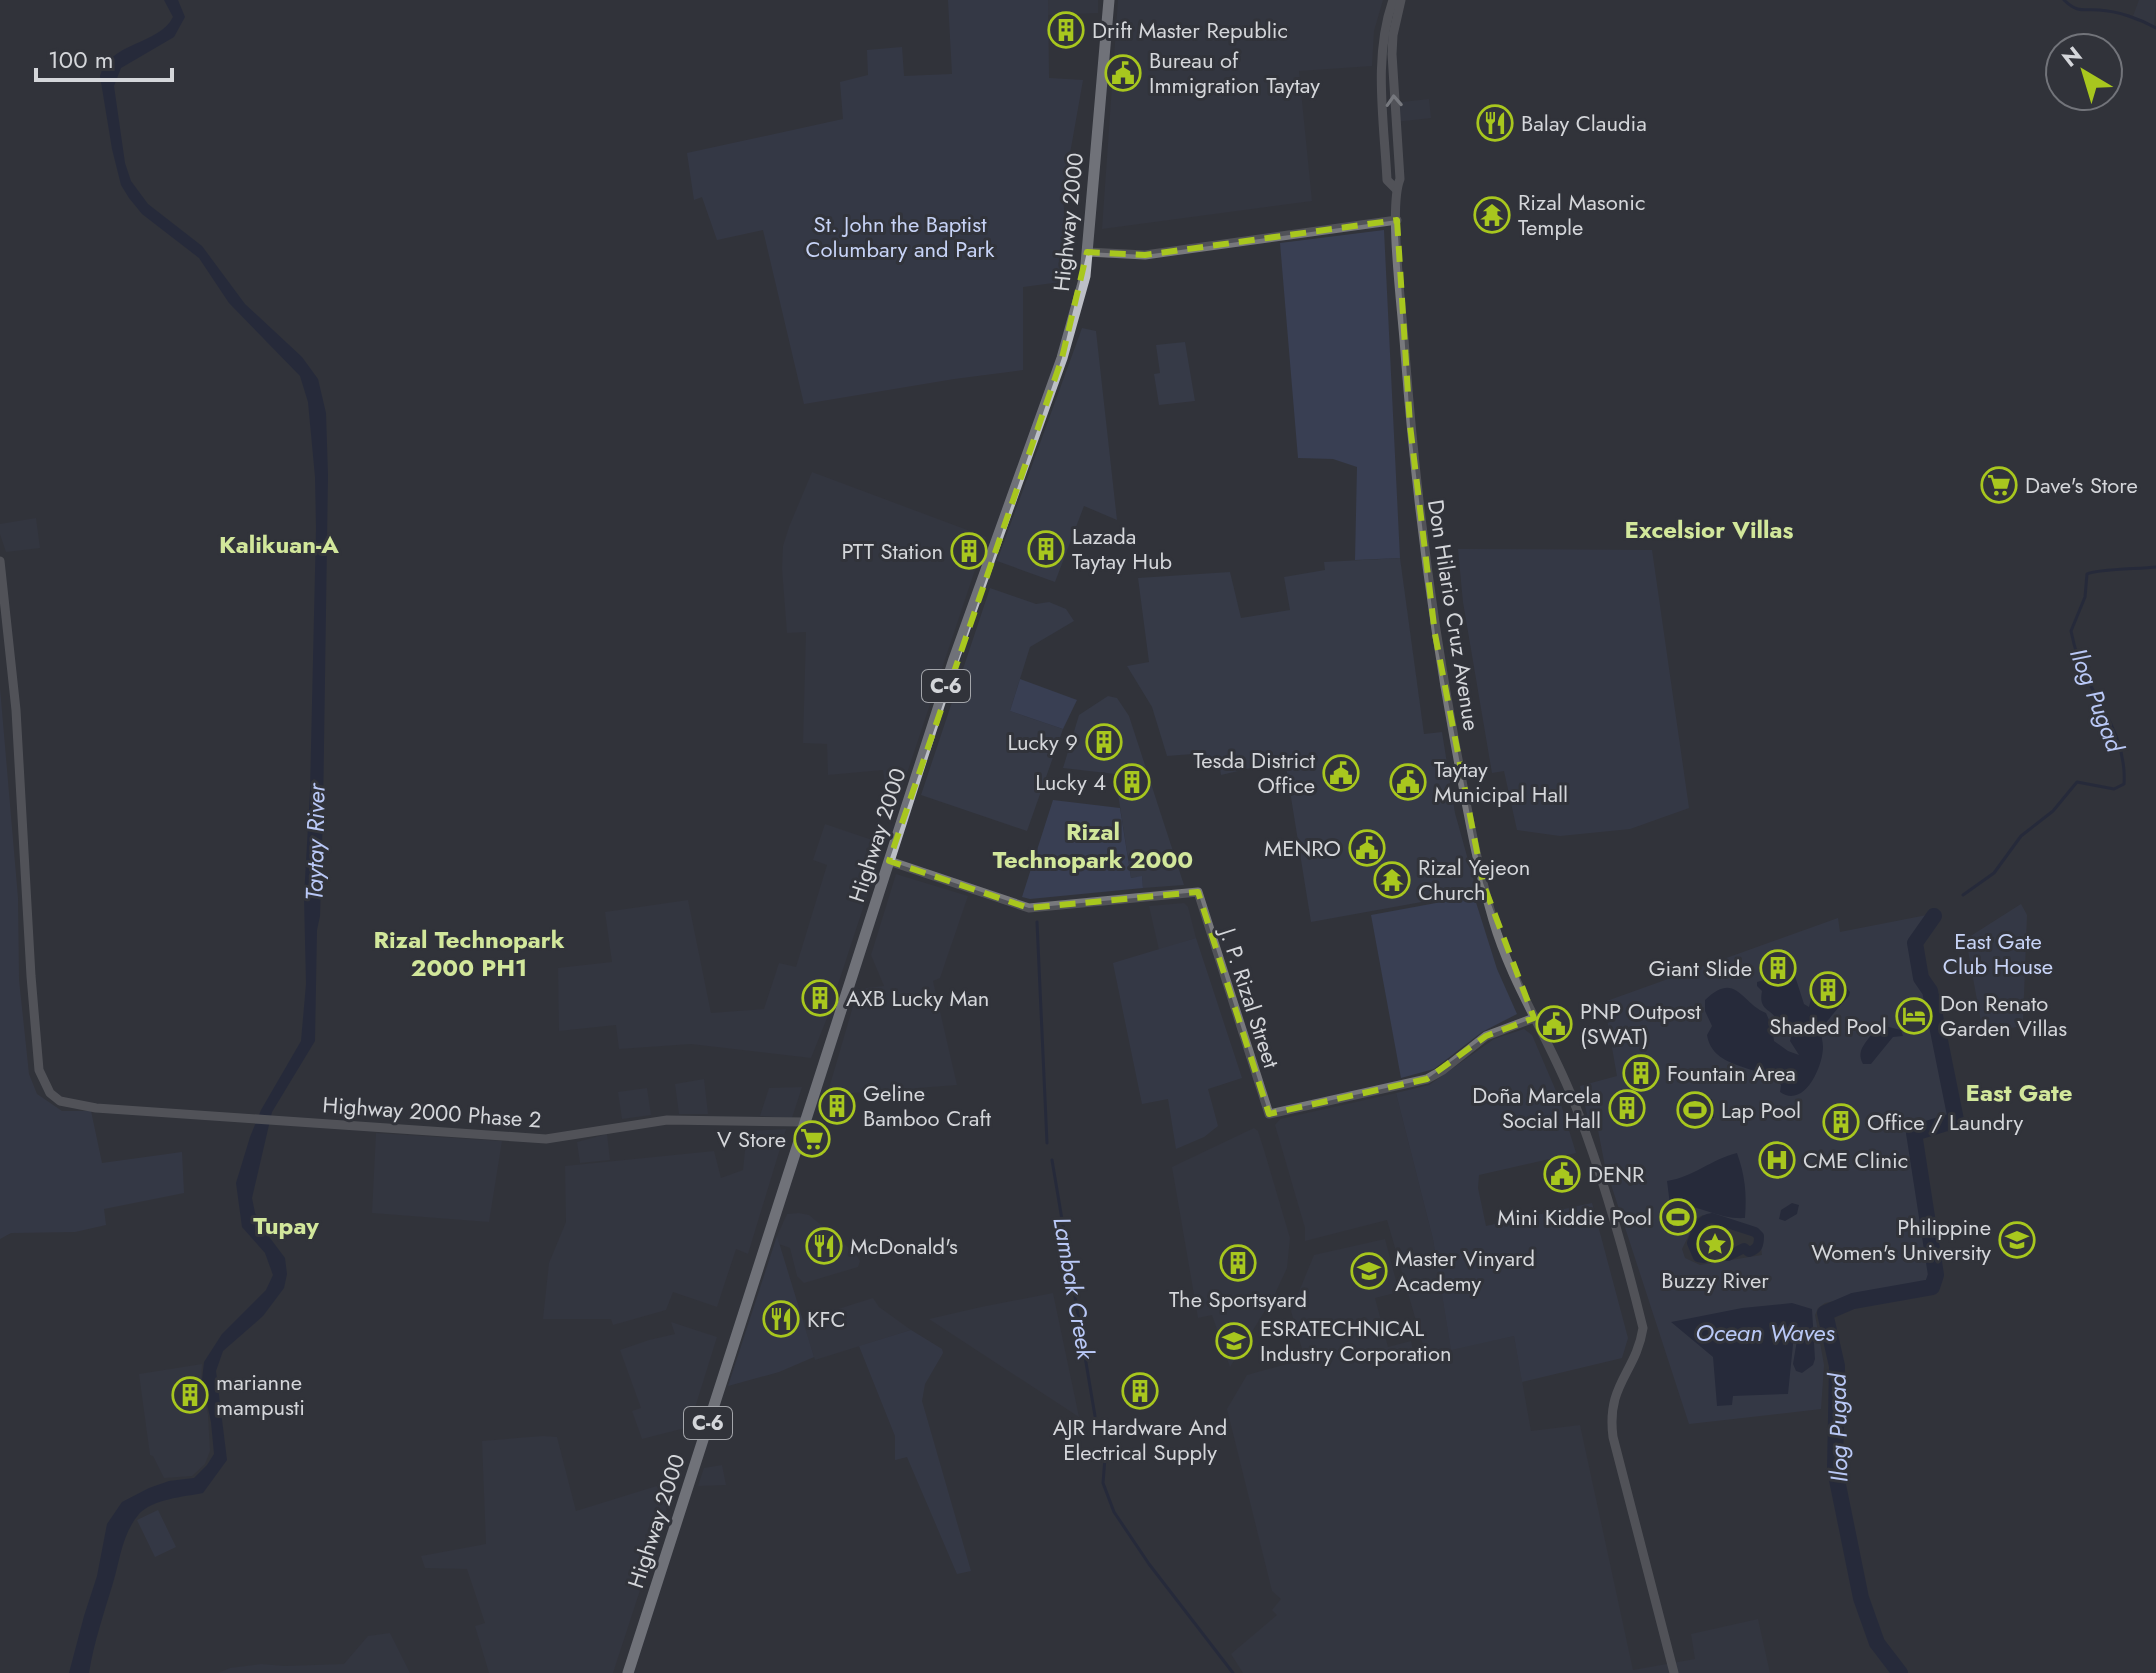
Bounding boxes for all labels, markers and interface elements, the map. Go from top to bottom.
building icon: Drift Master Republic [1047,11,1085,49]
place label: Drift Master Republic [1092,14,1288,46]
scale bar [36,32,172,82]
north arrow [2044,32,2124,112]
text: N [2055,38,2088,74]
text: 100 m [48,42,114,77]
place label: Bureau of Immigration Taytay [1149,44,1320,101]
public building icon: Bureau of Immigration Taytay [1104,54,1142,92]
one-way arrow [1386,94,1403,107]
restaurant icon: Balay Claudia [1476,104,1514,142]
place label: Balay Claudia [1521,107,1647,139]
street label: Highway 2000 [1045,151,1091,293]
place label: Rizal Masonic Temple [1518,186,1645,243]
temple icon: Rizal Masonic Temple [1473,196,1511,234]
park label: St. John the Baptist Columbary and Park [806,208,995,265]
supermarket icon: Dave's Store [1980,466,2018,504]
place label: Dave's Store [2025,469,2138,501]
street label: Don Hilario Cruz Avenue [1420,497,1488,733]
district label: Excelsior Villas [1625,512,1793,547]
place label: Lazada Taytay Hub [1072,520,1172,577]
district label: Kalikuan-A [219,527,339,562]
building icon: Lazada Taytay Hub [1027,530,1065,568]
building icon: PTT Station [950,532,988,570]
place label: PTT Station [841,535,943,567]
water label: Ilog Pugad [2061,643,2133,759]
road number: C-6 [922,670,970,702]
building icon: Lucky 9 [1085,723,1123,761]
place label: Lucky 9 [1008,726,1078,758]
place label: Tesda District Office [1193,744,1316,801]
place label: Taytay Municipal Hall [1434,753,1568,810]
public building icon: Tesda District Office [1322,754,1360,792]
building icon: Lucky 4 [1113,763,1151,801]
public building icon: Taytay Municipal Hall [1389,763,1427,801]
street label: Highway 2000 [840,764,914,906]
place label: Lucky 4 [1035,766,1106,798]
water label: Taytay River [296,781,334,901]
district label: Rizal Technopark 2000 [993,814,1193,877]
public building icon: MENRO [1348,829,1386,867]
place label: MENRO [1264,832,1341,864]
place label: Rizal Yejeon Church [1418,851,1530,908]
temple icon: Rizal Yejeon Church [1373,861,1411,899]
street label: J. P. Rizal Street [1211,921,1288,1073]
district label: Rizal Technopark 2000 PH1 [373,922,565,985]
park label: East Gate Club House [1943,925,2053,982]
building icon: Giant Slide [1759,949,1797,987]
place label: Giant Slide [1649,952,1752,984]
building icon: Shaded Pool [1809,971,1847,1009]
building icon: AXB Lucky Man [801,979,839,1017]
place label: AXB Lucky Man [846,982,989,1014]
place label: Don Renato Garden Villas [1940,987,2067,1044]
place label: PNP Outpost (SWAT) [1580,995,1701,1052]
hotel icon: Don Renato Garden Villas [1895,997,1933,1035]
public building icon: PNP Outpost (SWAT) [1535,1005,1573,1043]
place label: Shaded Pool [1769,1010,1887,1042]
building icon: Fountain Area [1622,1054,1660,1092]
place label: Fountain Area [1667,1057,1796,1089]
district label: East Gate [1965,1075,2073,1110]
place label: Geline Bamboo Craft [863,1077,992,1134]
place label: Doña Marcela Social Hall [1472,1079,1601,1136]
building icon: Geline Bamboo Craft [818,1087,856,1125]
street label: Highway 2000 Phase 2 [321,1088,543,1136]
building icon: Doña Marcela Social Hall [1608,1089,1646,1127]
sports icon: Lap Pool [1676,1091,1714,1129]
place label: Lap Pool [1721,1094,1801,1126]
building icon: Office / Laundry [1822,1103,1860,1141]
place label: Office / Laundry [1867,1106,2023,1138]
supermarket icon: V Store [793,1120,831,1158]
place label: V Store [717,1123,786,1155]
hospital icon: CME Clinic [1758,1141,1796,1179]
place label: CME Clinic [1803,1144,1908,1176]
public building icon: DENR [1543,1155,1581,1193]
place label: DENR [1588,1158,1645,1190]
sports icon: Mini Kiddie Pool [1659,1198,1697,1236]
place label: Mini Kiddie Pool [1497,1201,1652,1233]
district label: Tupay [253,1208,319,1243]
place label: Philippine Women's University [1811,1211,1991,1268]
water label: Lambak Creek [1044,1214,1104,1364]
school or university icon: Philippine Women's University [1998,1221,2036,1259]
place icon: Buzzy River [1696,1225,1734,1263]
restaurant icon: McDonald's [805,1227,843,1265]
place label: McDonald's [850,1230,958,1262]
place label: Master Vinyard Academy [1395,1242,1535,1299]
building icon: The Sportsyard [1219,1244,1257,1282]
school or university icon: Master Vinyard Academy [1350,1252,1388,1290]
place label: Buzzy River [1661,1264,1769,1296]
place label: The Sportsyard [1169,1283,1307,1315]
restaurant icon: KFC [762,1300,800,1338]
place label: KFC [807,1303,846,1335]
place label: ESRATECHNICAL Industry Corporation [1260,1312,1452,1369]
water label: Ocean Waves [1695,1315,1835,1350]
school or university icon: ESRATECHNICAL Industry Corporation [1215,1322,1253,1360]
place label: marianne mampusti [216,1366,305,1423]
building icon: AJR Hardware And Electrical Supply [1121,1372,1159,1410]
water label: Ilog Pugad [1820,1372,1856,1483]
building icon: marianne mampusti [171,1376,209,1414]
road number: C-6 [684,1407,732,1439]
place label: AJR Hardware And Electrical Supply [1053,1411,1227,1468]
street label: Highway 2000 [619,1450,693,1592]

